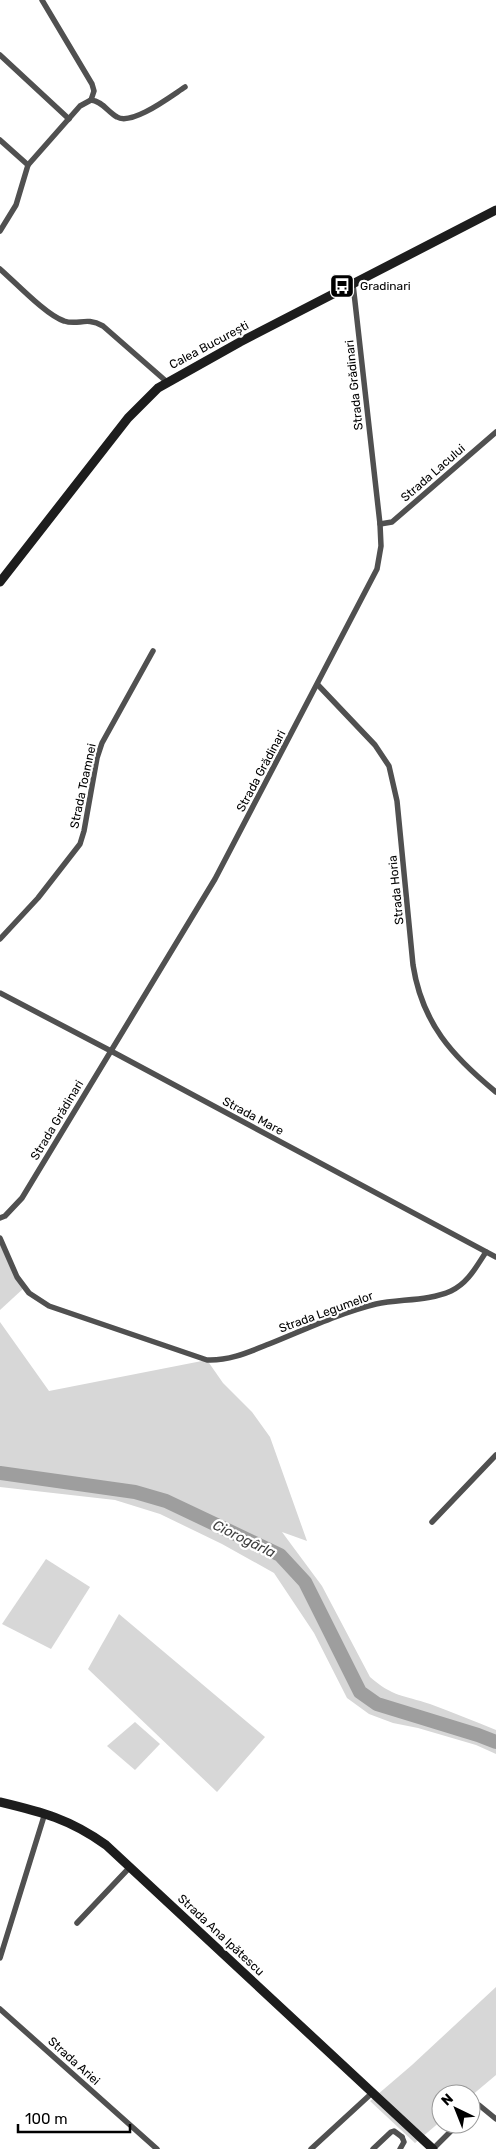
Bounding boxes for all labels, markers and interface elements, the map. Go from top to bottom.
bus stop icon: Gradinari [329,273,355,299]
place label: Gradinari [360,279,411,293]
street label: Calea București [167,318,251,372]
street label: Strada Grădinari [342,339,366,431]
street label: Strada Lacului [398,441,468,505]
street label: Strada Grădinari [234,728,288,814]
street label: Strada Toamnei [67,742,99,830]
street label: Strada Horia [385,855,407,925]
street label: Strada Grădinari [28,1077,86,1162]
street label: Strada Mare [220,1094,286,1138]
street label: Strada Legumelor [277,1288,376,1336]
water label: Ciorogârla [210,1517,278,1561]
street label: Strada Ana Ipătescu [175,1891,267,1979]
street label: Strada Ariei [45,2034,103,2088]
north arrow [431,2084,481,2134]
text: N [438,2090,457,2110]
scale bar [18,2102,130,2134]
text: 100 m [25,2110,67,2128]

